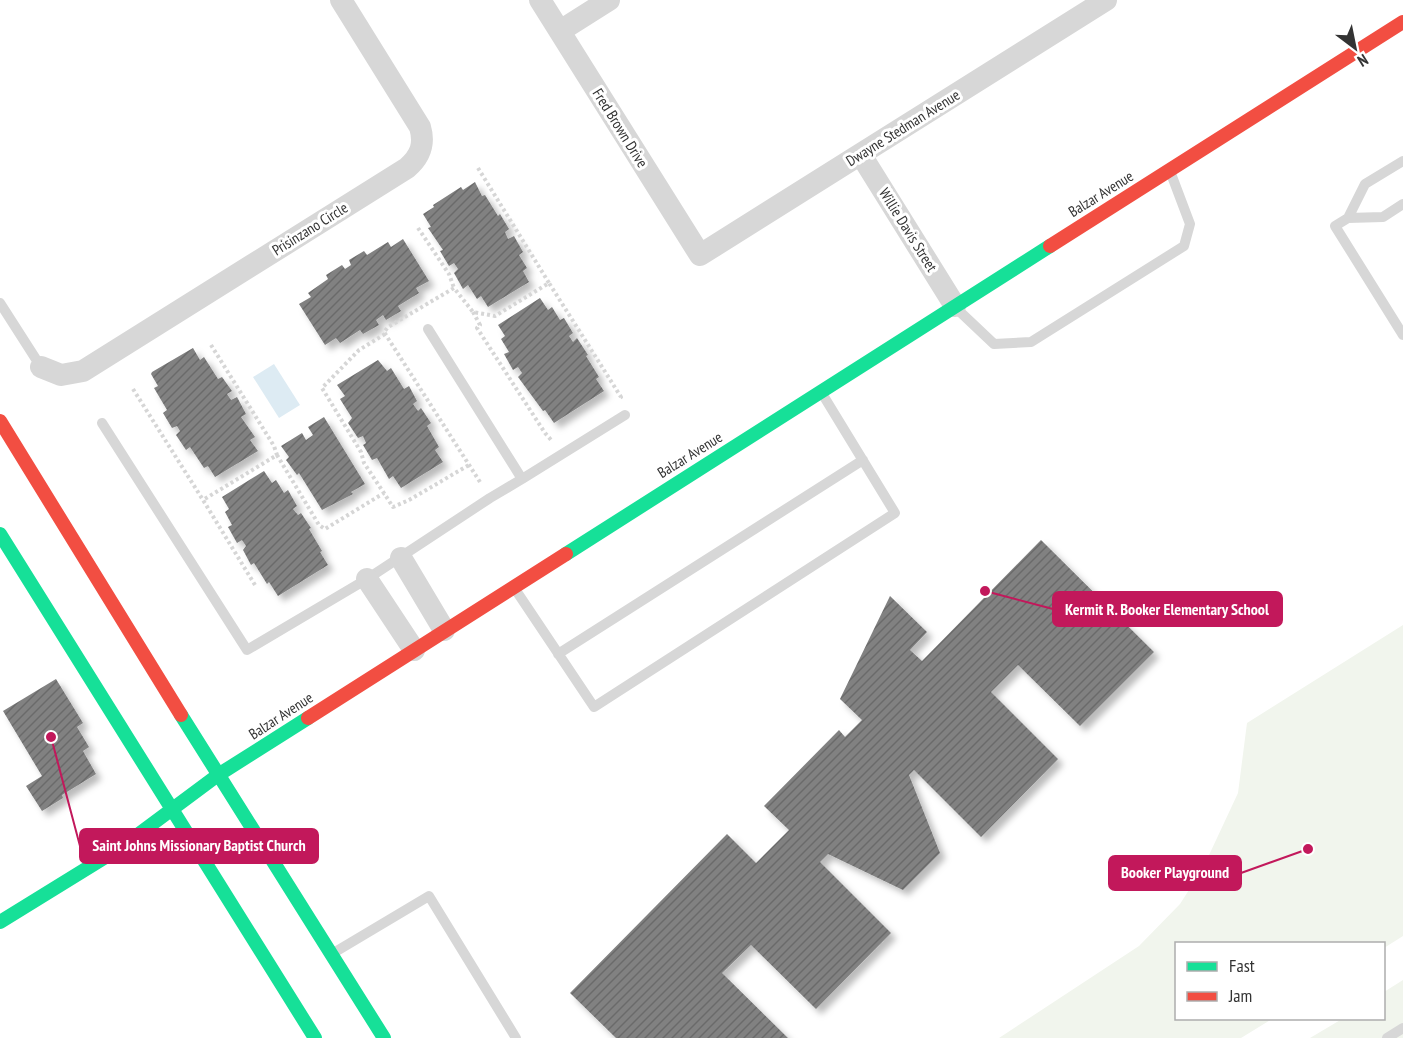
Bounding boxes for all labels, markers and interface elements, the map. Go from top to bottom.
north arrow [1325,18,1385,78]
text: N [1354,50,1372,71]
street label: Fred Brown Drive [589,85,652,171]
street label: Dwayne Stedman Avenue [842,85,963,170]
street label: Balzar Avenue [1065,166,1137,221]
street label: Willie Davis Street [875,184,942,275]
street label: Prisinzano Circle [268,198,351,259]
street label: Balzar Avenue [654,427,726,482]
callout: Kermit R. Booker Elementary School [1053,592,1282,626]
text: Kermit R. Booker Elementary School [1065,599,1269,619]
street label: Balzar Avenue [245,688,316,743]
callout: Saint Johns Missionary Baptist Church [80,829,318,863]
text: Saint Johns Missionary Baptist Church [92,835,306,855]
callout: Booker Playground [1109,856,1241,890]
text: Booker Playground [1121,862,1229,882]
legend [1175,942,1385,1020]
text: Fast [1229,954,1255,977]
text: Jam [1228,984,1252,1007]

